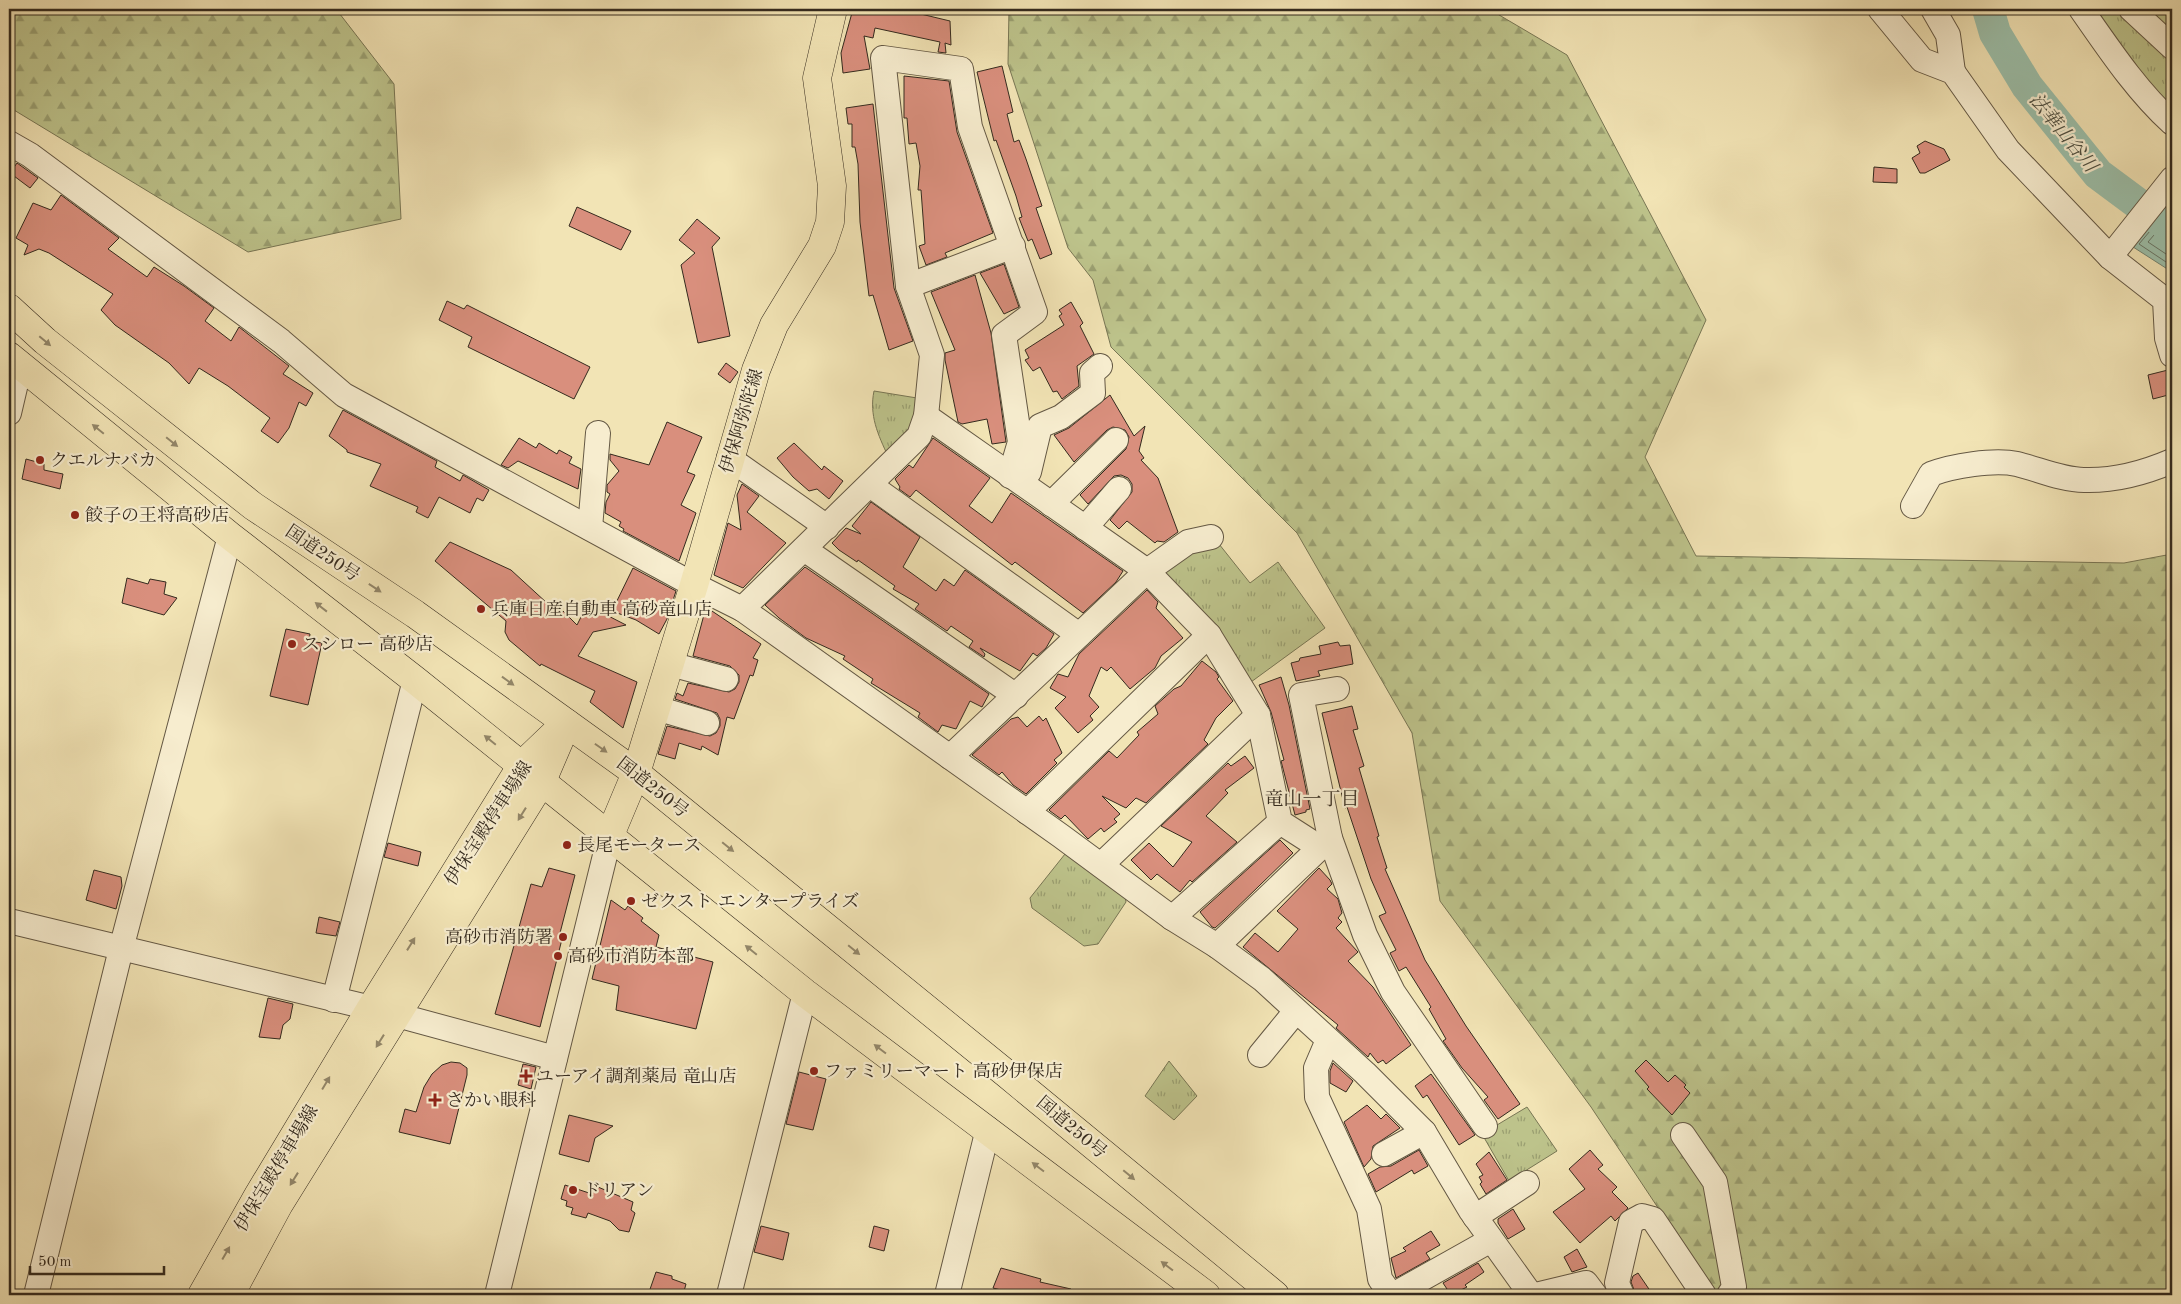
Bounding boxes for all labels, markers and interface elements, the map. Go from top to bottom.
water label: 法華山谷川 [2025,89,2102,178]
one-way arrow [39,335,52,346]
street label: 伊保阿弥陀線 [716,366,766,476]
one-way arrow [92,424,105,435]
one-way arrow [166,437,179,447]
place label: クエルナバカ [50,452,157,470]
marker: クエルナバカ [34,454,46,466]
place label: 餃子の王将高砂店 [85,505,229,525]
marker: 餃子の王将高砂店 [69,509,81,521]
street label: 国道250号 [282,521,364,585]
one-way arrow [369,583,382,593]
place label: 兵庫日産自動車 高砂竜山店 [491,599,712,619]
one-way arrow [314,602,328,612]
marker: 兵庫日産自動車 高砂竜山店 [475,603,487,615]
place label: スシロー 高砂店 [302,634,433,654]
marker: スシロー 高砂店 [286,638,298,650]
one-way arrow [501,676,515,686]
one-way arrow [484,734,497,745]
one-way arrow [594,743,608,753]
street label: 国道250号 [613,753,693,821]
street label: 伊保宝殿停車場線 [440,757,536,889]
district label: 竜山一丁目 [1264,789,1360,810]
one-way arrow [517,807,526,821]
place label: 長尾モータース [577,836,701,855]
marker: 長尾モータース [561,839,573,851]
one-way arrow [721,842,734,853]
place label: ゼクスト エンタープライズ [641,892,860,911]
marker: ゼクスト エンタープライズ [625,895,637,907]
place label: 高砂市消防署 [445,927,553,947]
marker: 高砂市消防署 [557,931,569,943]
one-way arrow [406,937,415,951]
one-way arrow [745,944,758,955]
one-way arrow [848,944,861,955]
place label: 高砂市消防本部 [568,946,694,966]
marker: 高砂市消防本部 [552,950,564,962]
one-way arrow [375,1034,384,1047]
one-way arrow [873,1044,887,1054]
place label: ファミリーマート 高砂伊保店 [824,1061,1063,1081]
marker: ファミリーマート 高砂伊保店 [808,1065,820,1077]
place label: ユーアイ調剤薬局 竜山店 [536,1066,737,1086]
marker: ユーアイ調剤薬局 竜山店 [520,1070,532,1082]
one-way arrow [322,1076,331,1089]
place label: さかい眼科 [446,1091,536,1110]
street label: 国道250号 [1033,1092,1111,1162]
marker: さかい眼科 [428,1093,442,1107]
street label: 伊保宝殿停車場線 [230,1101,322,1235]
one-way arrow [1031,1162,1045,1172]
one-way arrow [1122,1169,1135,1180]
one-way arrow [290,1172,299,1186]
place label: ドリアン [583,1182,654,1200]
marker: ドリアン [567,1184,579,1196]
scale bar [30,1244,164,1276]
one-way arrow [222,1245,230,1260]
text: 50 m [38,1255,72,1270]
one-way arrow [1161,1260,1174,1271]

